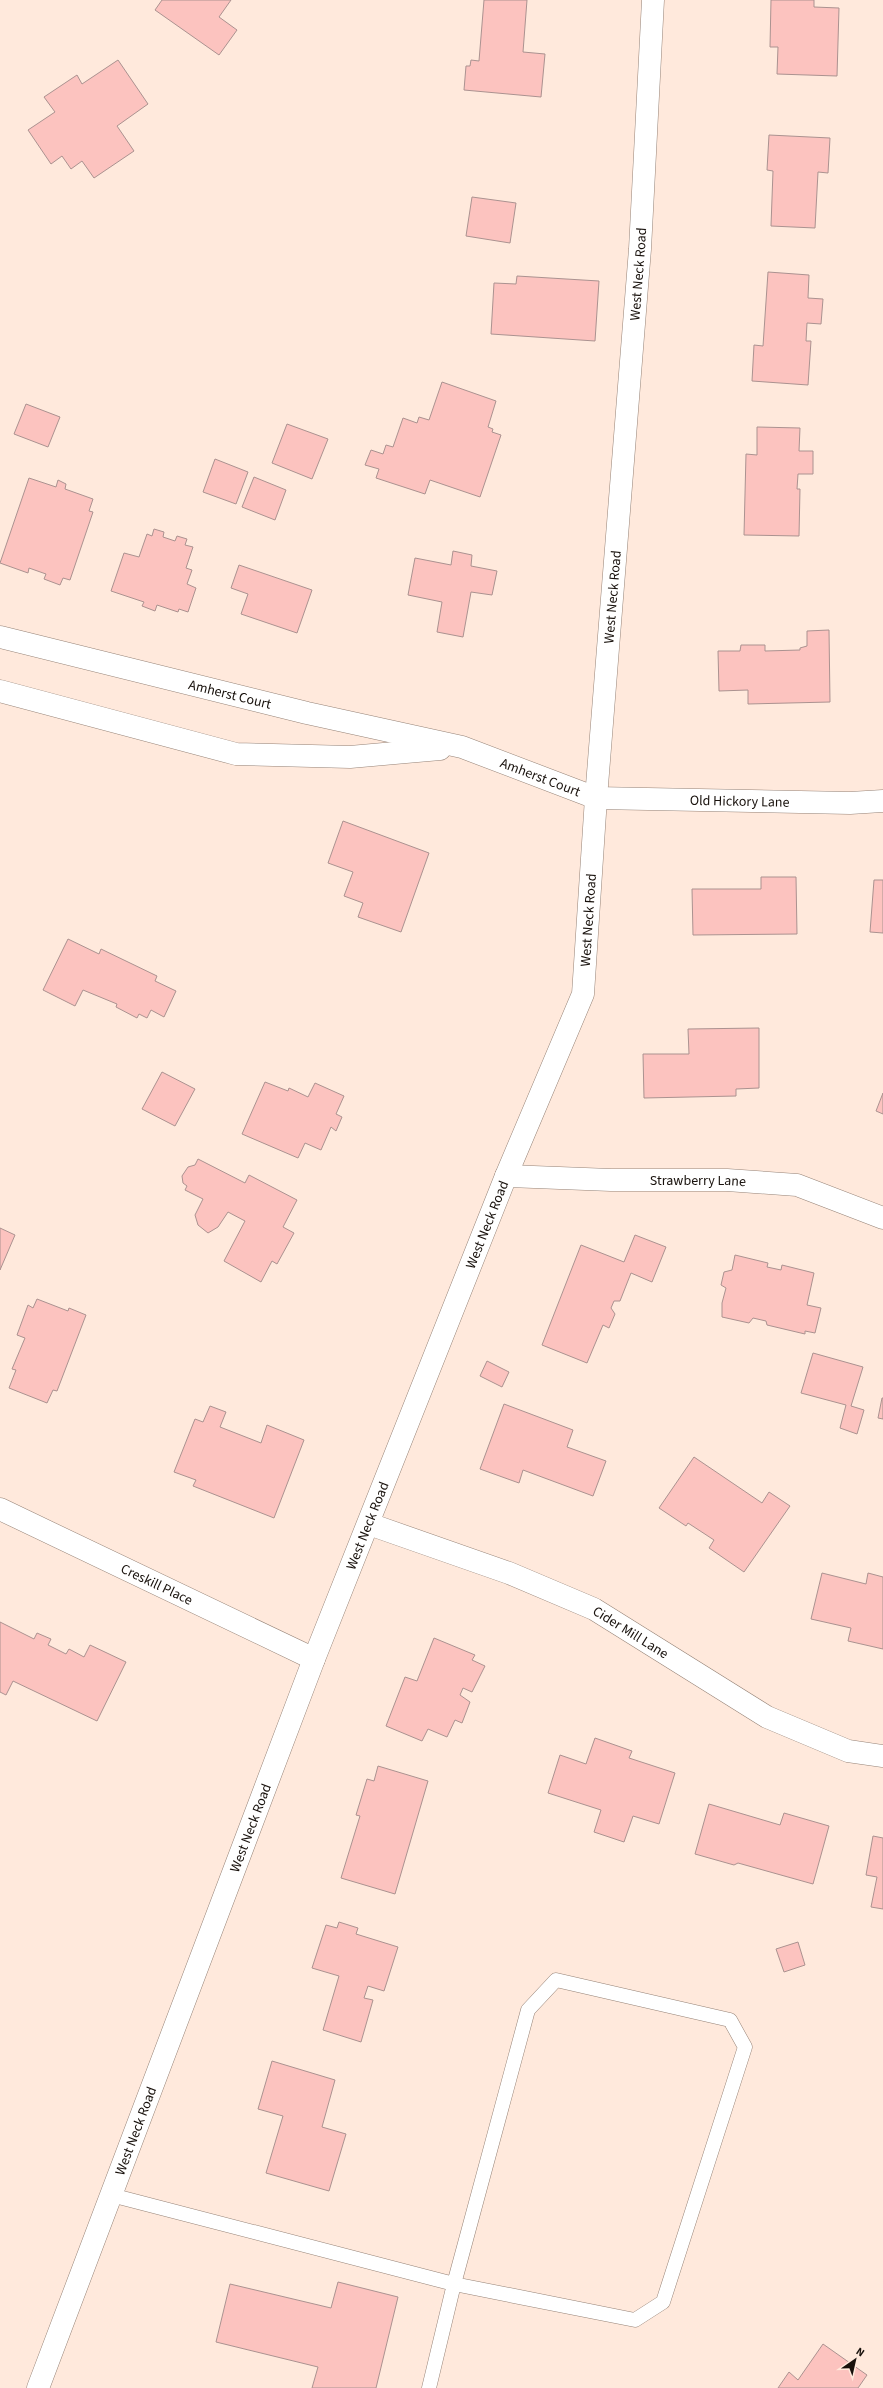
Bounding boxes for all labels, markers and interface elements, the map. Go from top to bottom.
street label: West Neck Road [625,227,652,321]
street label: West Neck Road [599,550,627,644]
street label: Amherst Court [186,675,274,715]
street label: Amherst Court [497,753,584,802]
street label: Old Hickory Lane [690,791,790,813]
street label: West Neck Road [576,873,602,967]
street label: Strawberry Lane [650,1171,747,1192]
street label: West Neck Road [461,1178,514,1272]
street label: West Neck Road [341,1479,394,1573]
street label: Creskill Place [117,1559,196,1611]
street label: Cider Mill Lane [588,1602,672,1664]
street label: West Neck Road [225,1781,277,1875]
street label: West Neck Road [110,2084,162,2178]
north arrow [835,2340,875,2380]
text: N [853,2344,868,2360]

